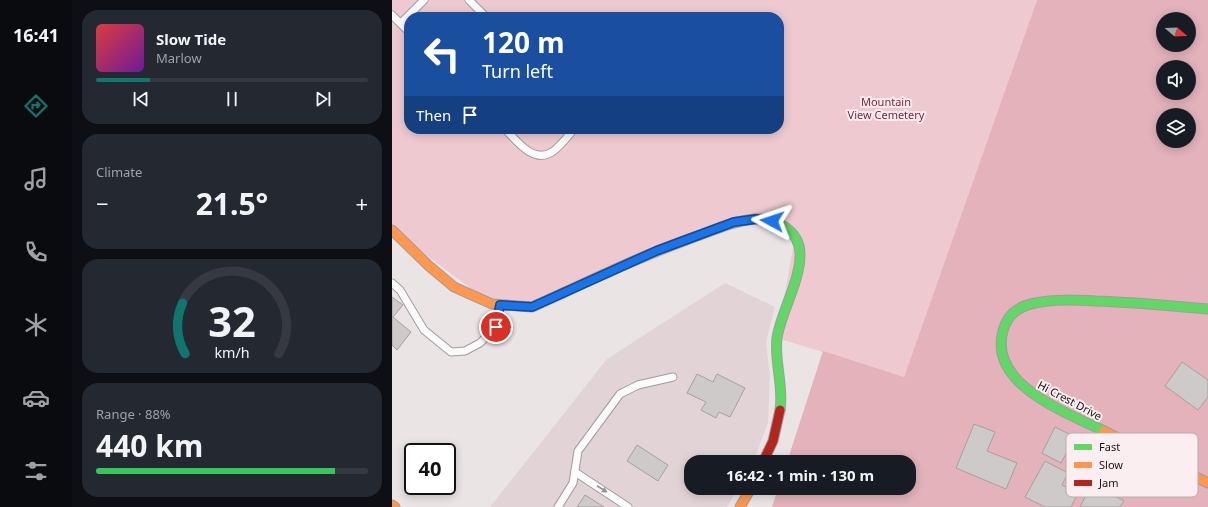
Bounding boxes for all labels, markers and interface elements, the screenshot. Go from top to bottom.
north arrow [1156,12,1196,52]
map controls [1156,12,1196,148]
text: 16:41 [13,23,59,47]
text: 120 m [482,23,565,61]
icon: left [416,28,468,80]
text: Slow Tide [156,29,226,49]
text: Marlow [156,49,202,67]
text: Turn left [482,59,553,83]
button: sound [1156,60,1196,100]
icon: previous [130,88,152,110]
icon: pause [221,88,243,110]
icon: next [312,88,334,110]
icon: directions [22,92,50,120]
park label: Mountain View Cemetery [848,94,925,122]
icon: arrive [459,104,481,126]
text: Then [416,105,451,125]
button: layers [1156,108,1196,148]
text: Climate [96,163,142,181]
icon: music [22,165,50,193]
text: 21.5° [196,183,268,224]
text: − [96,188,109,218]
text: + [355,188,368,218]
position arrow [751,200,793,242]
icon: phone [22,238,50,266]
text: 32 [208,292,256,348]
pin [479,310,513,344]
icon: climate [22,311,50,339]
icon: arrive [485,316,507,338]
text: km/h [214,342,250,361]
street label: Hi Crest Drive [1035,377,1105,423]
icon: car [22,384,50,412]
text: Range · 88% [96,405,171,423]
text: 440 km [96,425,203,466]
legend [1066,433,1198,497]
text: Fast [1099,439,1120,454]
speed limit sign: 40 [404,443,456,495]
icon: filters [22,457,50,485]
text: Slow [1099,457,1123,472]
text: 16:42 · 1 min · 130 m [726,465,874,485]
text: Jam [1098,475,1118,490]
one-way arrow [596,486,607,493]

